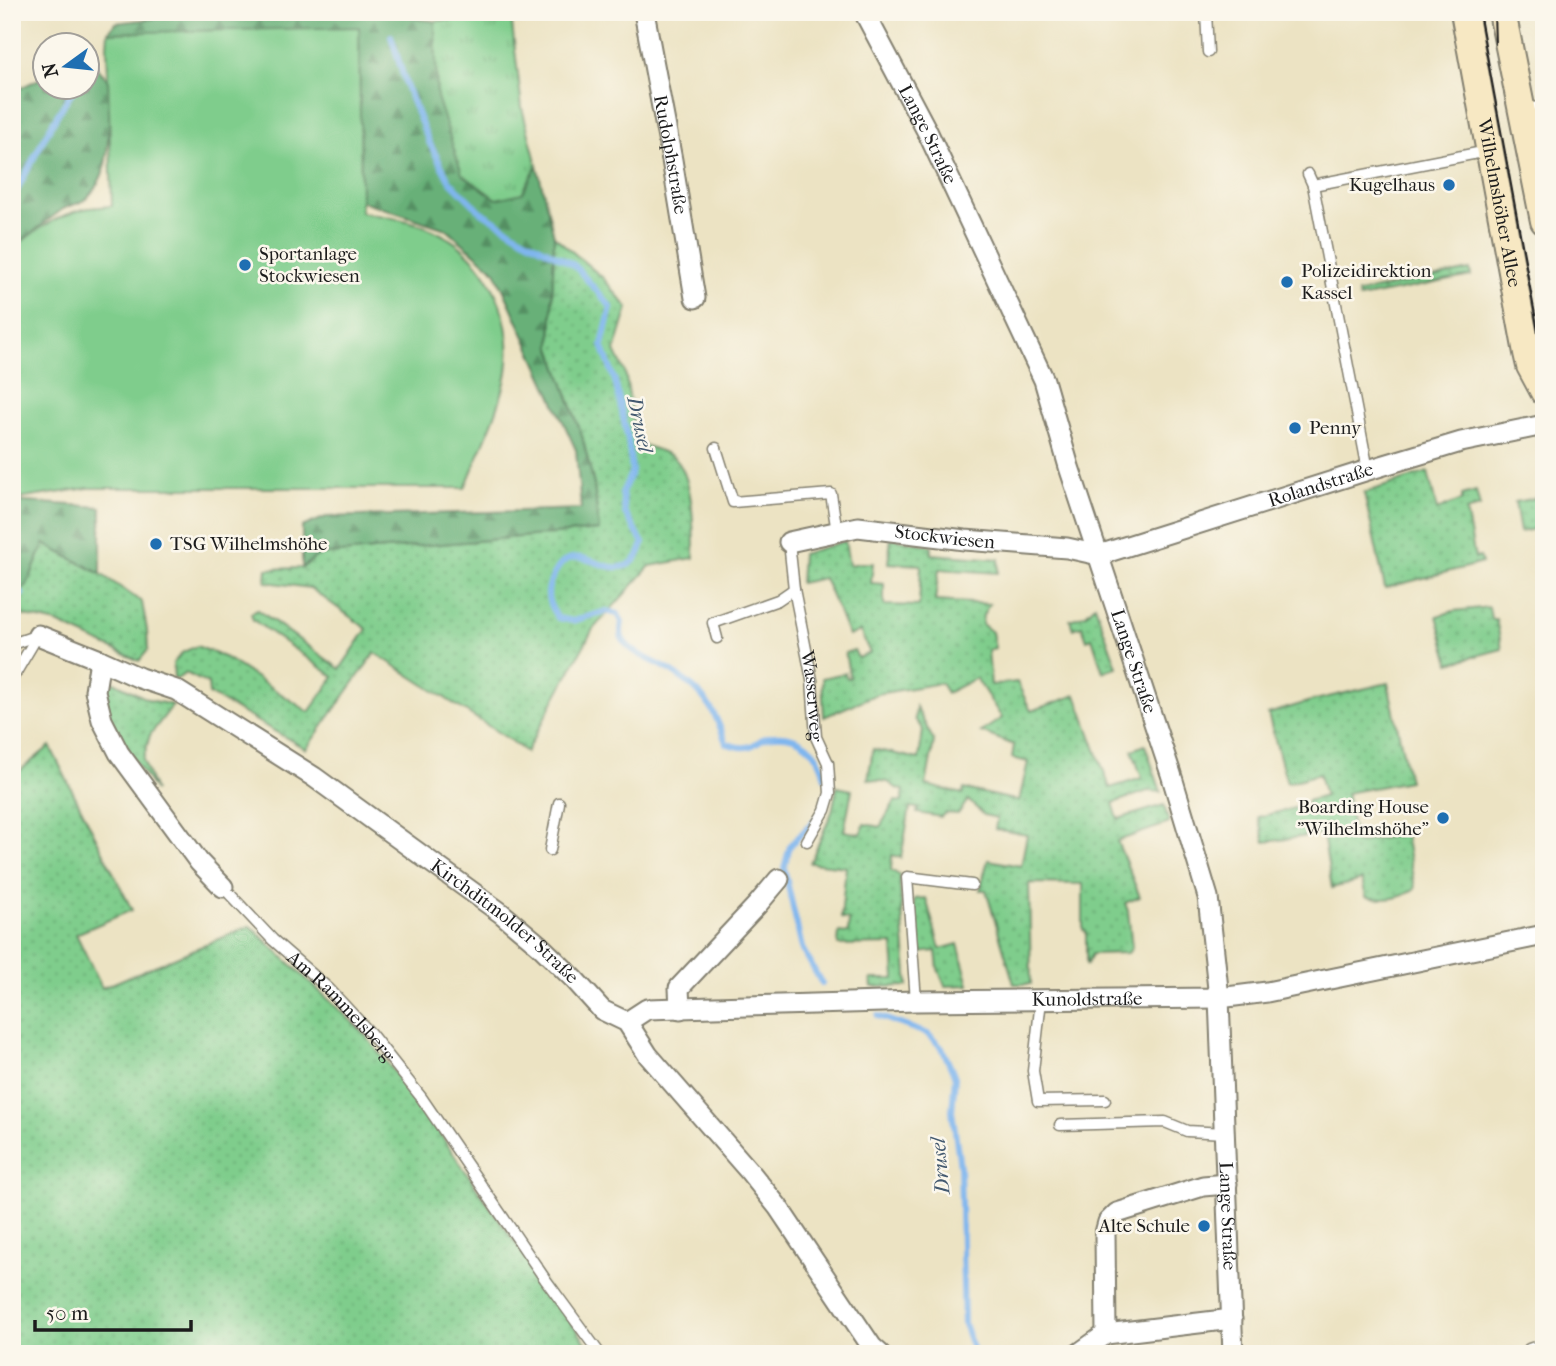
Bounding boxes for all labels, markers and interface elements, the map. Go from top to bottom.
north arrow [32,32,102,102]
text: N [38,60,63,80]
street label: Lange Straße [894,81,961,188]
street label: Rudolphstraße [649,93,692,216]
street label: Wilhelmshöher Allee [1473,116,1526,289]
place label: Kugelhaus [1349,174,1435,196]
marker: Kugelhaus [1441,177,1457,193]
place label: Sportanlage Stockwiesen [259,243,360,287]
marker: Sportanlage Stockwiesen [237,257,253,273]
place label: Polizeidirektion Kassel [1301,260,1432,304]
marker: Polizeidirektion Kassel [1279,274,1295,290]
water label: Drusel [622,392,658,457]
place label: Penny [1309,417,1362,439]
marker: Penny [1287,420,1303,436]
street label: Rolandstraße [1265,458,1376,512]
street label: Stockwiesen [893,521,996,553]
place label: TSG Wilhelmshöhe [170,533,327,555]
marker: TSG Wilhelmshöhe [148,536,164,552]
street label: Lange Straße [1106,606,1161,716]
street label: Wasserweg [795,648,827,743]
place label: Boarding House "Wilhelmshöhe" [1297,796,1429,840]
marker: Boarding House "Wilhelmshöhe" [1435,810,1451,826]
street label: Kirchditmolder Straße [426,854,583,988]
street label: Am Rammelsberg [282,946,400,1067]
street label: Kunoldstraße [1032,988,1142,1011]
water label: Drusel [925,1134,955,1197]
street label: Lange Straße [1214,1161,1241,1271]
place label: Alte Schule [1097,1215,1190,1237]
marker: Alte Schule [1196,1218,1212,1234]
scale bar [35,1289,191,1333]
text: 50 m [46,1301,89,1325]

